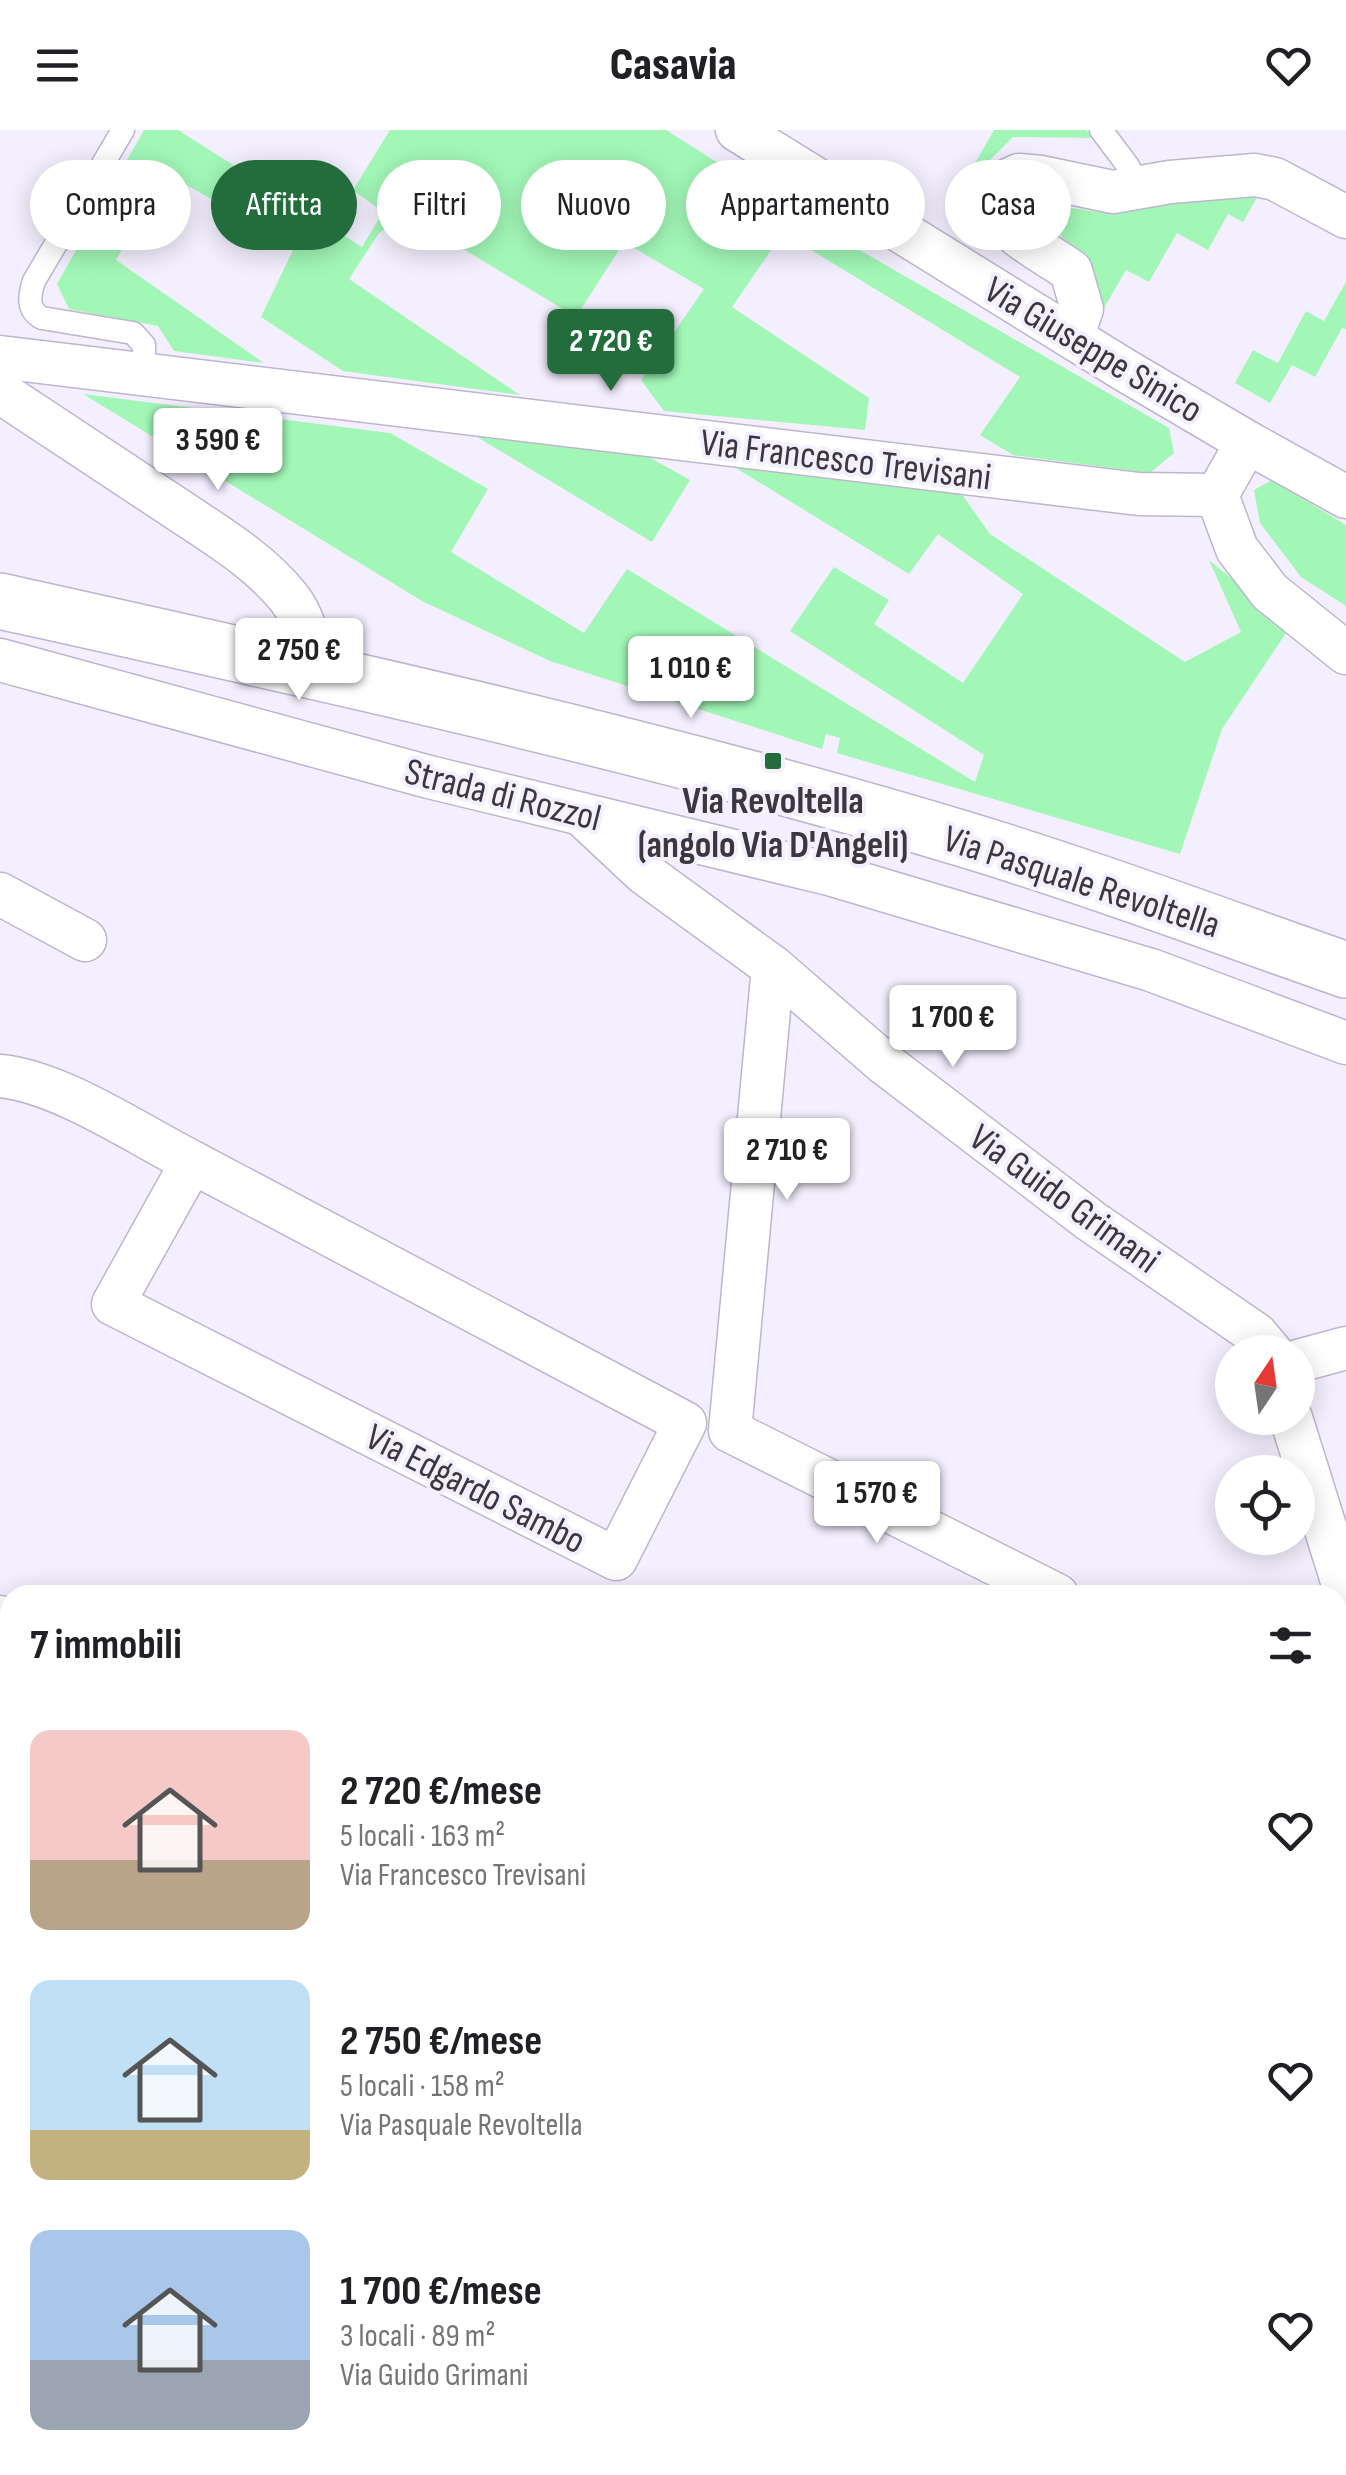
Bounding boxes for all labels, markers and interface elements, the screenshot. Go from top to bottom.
icon: menu [30,38,85,93]
text: Casavia [610,38,736,93]
icon: heart [1261,38,1316,93]
chip: Compra [30,160,191,250]
chip: Affitta [211,160,357,250]
chip: Filtri [377,160,501,250]
chip: Nuovo [521,160,666,250]
chip: Appartamento [686,160,925,250]
chip: Casa [945,160,1071,250]
street label: Via Giuseppe Sinico [976,268,1210,433]
pin: 2 720 € [519,309,703,394]
text: 2 720 € [569,322,653,361]
pin: 3 590 € [126,408,310,493]
street label: Via Francesco Trevisani [698,420,994,501]
text: 3 590 € [175,421,261,460]
pin: 2 750 € [207,618,391,703]
text: 2 750 € [257,631,341,670]
pin: 1 010 € [599,636,783,721]
text: 1 010 € [650,649,732,688]
street label: Strada di Rozzol [400,749,605,842]
marker: Via Revoltella (angolo Via D'Angeli) [762,750,784,772]
place label: Via Revoltella (angolo Via D'Angeli) [638,779,908,868]
street label: Via Pasquale Revoltella [938,817,1225,948]
pin: 1 700 € [861,985,1045,1070]
text: 1 700 € [911,998,995,1037]
street label: Via Guido Grimani [960,1115,1168,1283]
pin: 2 710 € [695,1118,879,1203]
text: 2 710 € [746,1131,828,1170]
north arrow [1215,1335,1315,1435]
map controls [1215,1335,1315,1555]
street label: Via Edgardo Sambo [358,1415,593,1564]
button: locate [1215,1455,1315,1555]
pin: 1 570 € [785,1461,969,1546]
text: 1 570 € [836,1474,918,1513]
icon: filters [1263,1618,1318,1673]
text: 7 immobili [30,1620,182,1671]
text: 2 720 €/mese [340,1766,542,1817]
icon: home [110,1770,230,1890]
icon: heart [1263,1803,1318,1858]
text: 5 locali · 163 m² [340,1817,505,1856]
text: Via Francesco Trevisani [340,1856,586,1895]
text: 2 750 €/mese [340,2016,542,2067]
icon: home [110,2020,230,2140]
icon: heart [1263,2053,1318,2108]
text: 5 locali · 158 m² [340,2067,505,2106]
text: Via Pasquale Revoltella [340,2106,583,2145]
text: 1 700 €/mese [340,2266,542,2317]
icon: home [110,2270,230,2390]
icon: heart [1263,2303,1318,2358]
text: 3 locali · 89 m² [340,2317,495,2356]
text: Via Guido Grimani [340,2356,529,2395]

